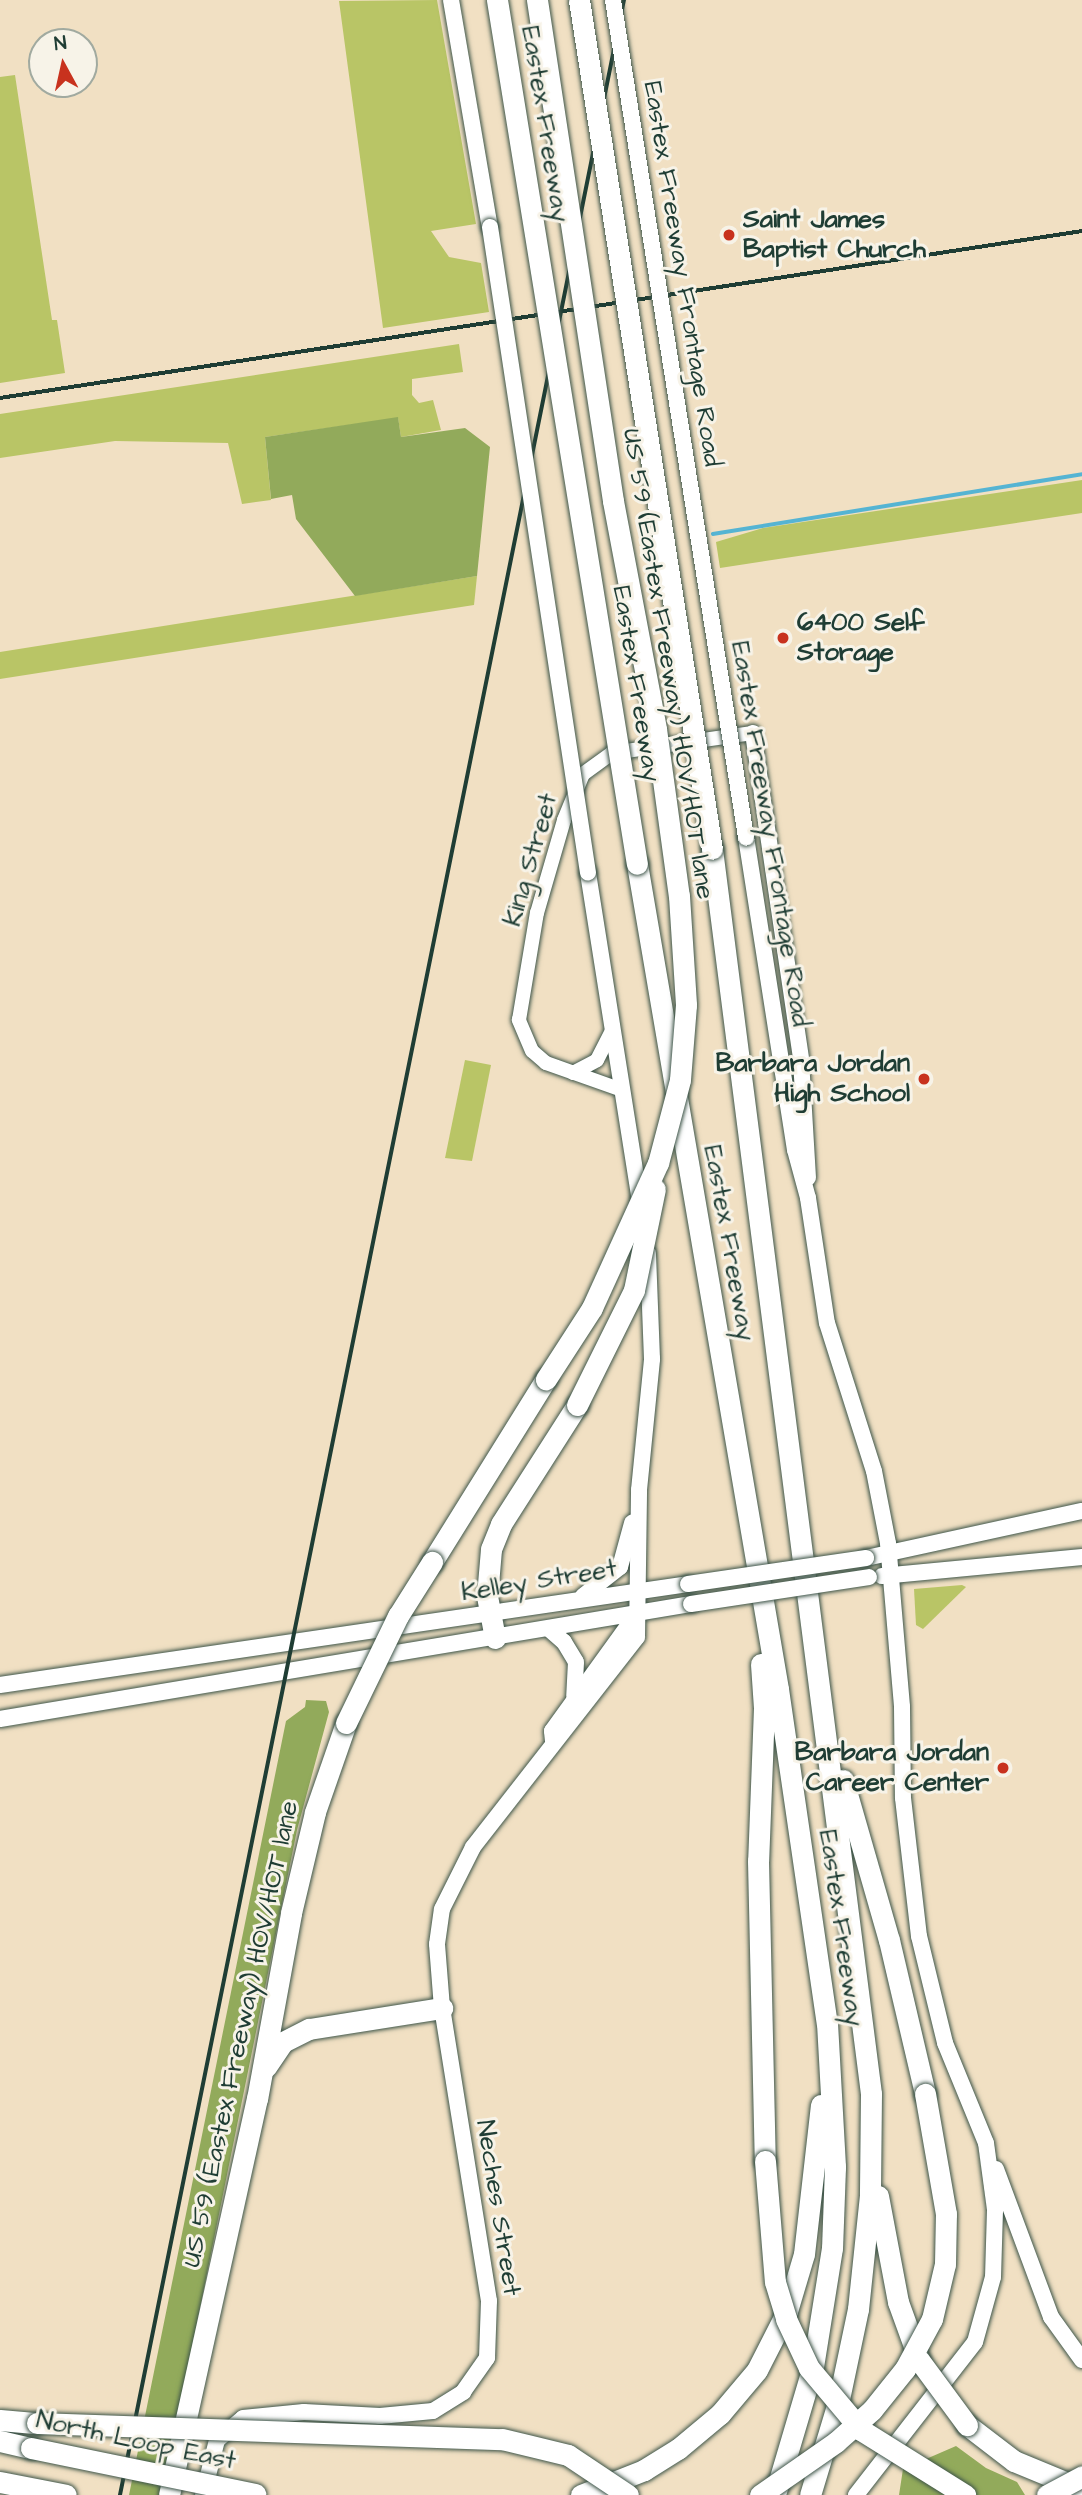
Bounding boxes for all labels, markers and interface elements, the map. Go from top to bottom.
street label: Eastex Freeway [514,24,576,224]
north arrow [28,28,98,98]
text: N [52,29,68,58]
street label: Eastex Freeway Frontage Road [636,79,728,469]
place label: Saint James Baptist Church [743,204,926,266]
marker: Saint James Baptist Church [721,227,737,243]
street label: US 59 (Eastex Freeway) HOV/HOT lane [615,427,721,901]
street label: Eastex Freeway [605,584,667,784]
place label: 6400 Self Storage [797,607,925,668]
marker: 6400 Self Storage [775,630,791,646]
street label: Eastex Freeway Frontage Road [724,639,816,1029]
street label: King Street [497,790,565,930]
place label: Barbara Jordan High School [716,1048,910,1110]
marker: Barbara Jordan High School [916,1071,932,1087]
street label: Eastex Freeway [696,1143,762,1343]
street label: Kelley Street [459,1553,619,1609]
place label: Barbara Jordan Career Center [795,1737,989,1798]
marker: Barbara Jordan Career Center [995,1760,1011,1776]
street label: US 59 (Eastex Freeway) HOV/HOT lane [176,1798,306,2270]
street label: Eastex Freeway [812,1828,870,2028]
street label: Neches Street [469,2118,527,2298]
street label: North Loop East [33,2405,239,2477]

